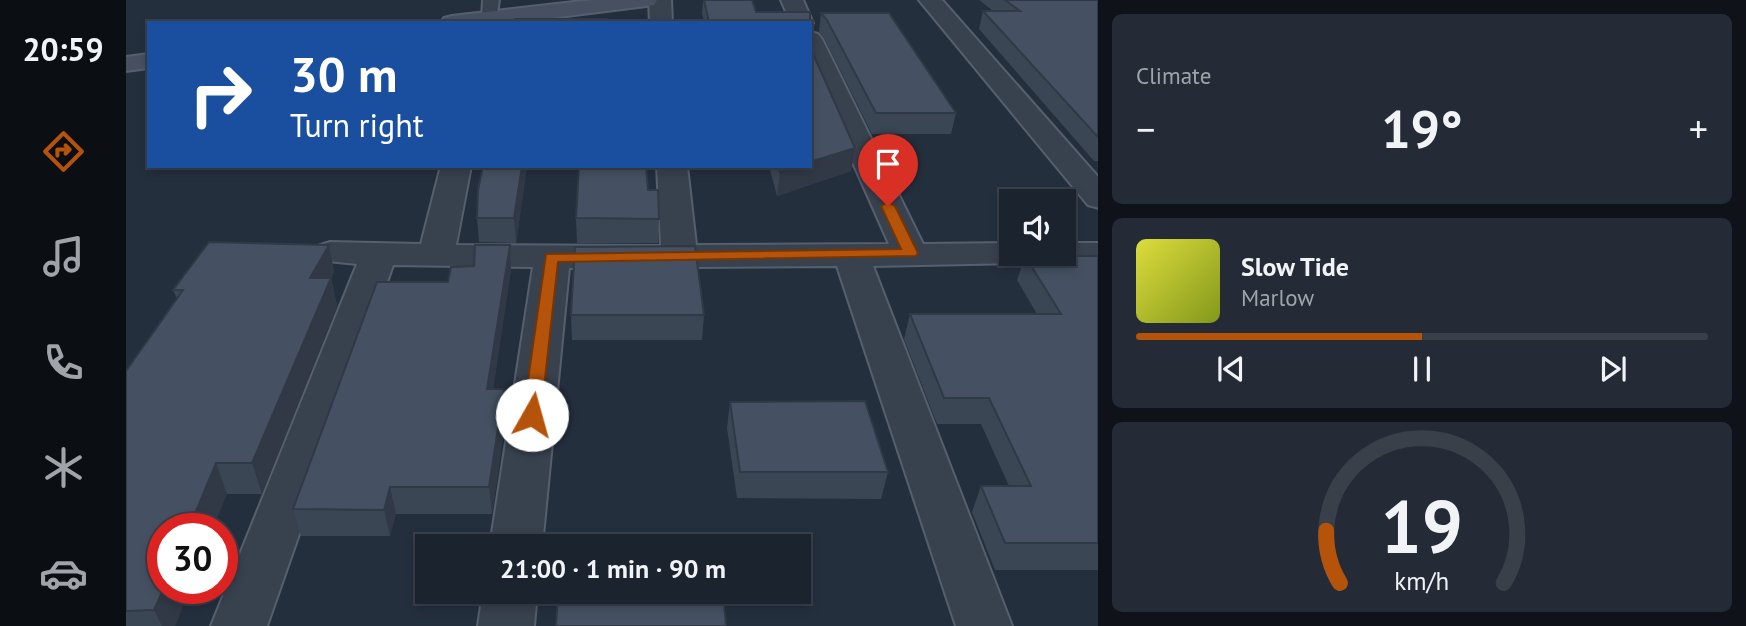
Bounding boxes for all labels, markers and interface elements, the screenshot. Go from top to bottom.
text: 20:59 [22,28,104,70]
text: 30 m [290,42,397,106]
icon: right [175,49,266,140]
text: Climate [1136,61,1211,90]
text: 19° [1381,95,1463,162]
text: Turn right [290,104,424,146]
text: − [1136,104,1155,153]
text: + [1689,104,1708,153]
icon: directions [39,127,88,176]
pin [858,134,918,206]
icon: arrive [869,145,907,183]
map controls [999,189,1076,266]
button: sound [999,189,1076,266]
icon: music [39,232,88,281]
text: Slow Tide [1241,250,1349,283]
text: Marlow [1241,283,1314,312]
icon: phone [39,338,88,387]
icon: previous [1212,350,1250,388]
icon: pause [1403,350,1441,388]
icon: next [1594,350,1632,388]
position arrow [495,378,569,452]
icon: climate [39,443,88,492]
text: 19 [1381,479,1463,573]
speed limit sign: 30 [147,513,238,604]
icon: car [39,549,88,598]
text: 21:00 · 1 min · 90 m [500,552,726,585]
text: km/h [1395,565,1449,597]

